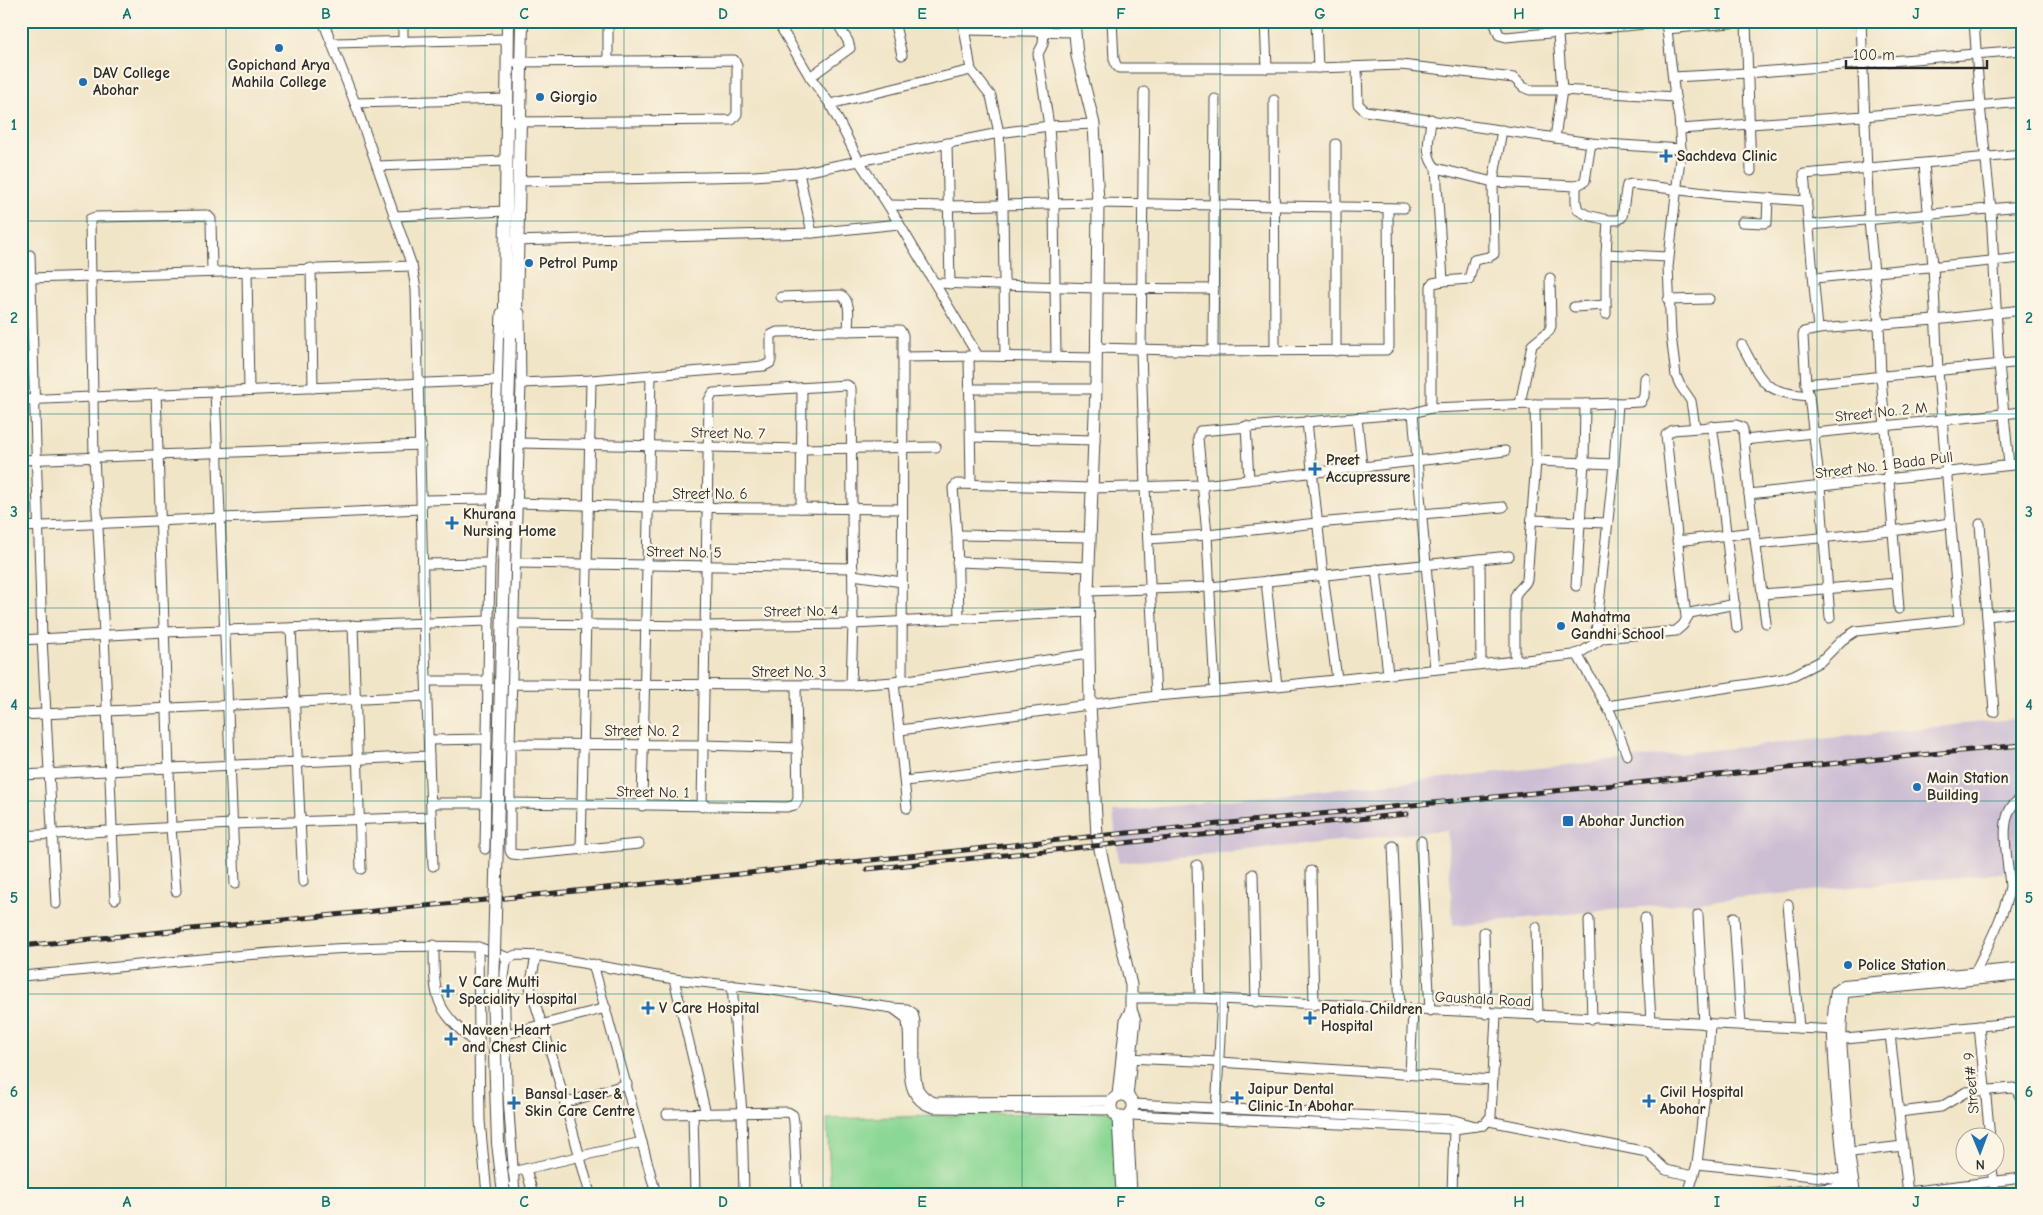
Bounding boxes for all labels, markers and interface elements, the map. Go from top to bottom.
text: A [123,5,132,23]
text: B [321,5,331,23]
text: C [519,5,529,23]
text: D [718,5,728,23]
text: E [917,5,927,23]
text: F [1116,5,1126,23]
text: G [1314,5,1326,23]
text: H [1513,5,1525,23]
text: I [1714,5,1720,23]
text: J [1912,5,1920,23]
scale bar [1846,38,1987,70]
marker: Gopichand Arya Mahila College [273,42,285,54]
text: 100 m [1853,46,1895,64]
place label: Gopichand Arya Mahila College [228,56,330,91]
place label: DAV College Abohar [93,64,170,99]
marker: DAV College Abohar [77,76,89,88]
place label: Giorgio [550,88,597,106]
marker: Giorgio [534,91,546,103]
text: 1 [11,116,17,134]
text: 1 [2026,116,2032,134]
place label: Sachdeva Clinic [1677,147,1777,165]
marker: Sachdeva Clinic [1659,149,1673,163]
place label: Petrol Pump [539,254,618,272]
marker: Petrol Pump [523,257,535,269]
text: 2 [10,309,18,327]
text: 2 [2025,309,2033,327]
street label: Street No. 2 M [1834,398,1928,426]
street label: Street No. 7 [691,423,765,443]
street label: Street No. 1 Bada Pull [1814,448,1954,482]
place label: Preet Accupressure [1326,451,1410,486]
marker: Preet Accupressure [1308,462,1322,476]
street label: Street No. 6 [672,485,748,503]
text: 3 [10,503,18,521]
text: 3 [2025,503,2033,521]
place label: Khurana Nursing Home [463,505,556,540]
marker: Khurana Nursing Home [445,516,459,530]
street label: Street No. 5 [646,542,722,562]
street label: Street No. 4 [764,601,838,621]
place label: Mahatma Gandhi School [1571,608,1664,643]
marker: Mahatma Gandhi School [1555,620,1567,632]
street label: Street No. 3 [752,663,826,681]
text: 4 [10,696,18,714]
text: 4 [2025,696,2033,714]
street label: Street No. 2 [604,722,680,740]
place label: Main Station Building [1927,769,2009,804]
marker: Main Station Building [1911,781,1923,793]
street label: Street No. 1 [616,782,690,802]
place label: Abohar Junction [1579,812,1684,830]
marker: Abohar Junction [1561,814,1575,828]
text: 5 [10,889,18,907]
text: 5 [2025,889,2033,907]
place label: Police Station [1858,956,1946,974]
marker: Police Station [1842,959,1854,971]
place label: V Care Multi Speciality Hospital [459,973,577,1008]
marker: V Care Multi Speciality Hospital [441,984,455,998]
street label: Gaushala Road [1434,987,1532,1011]
place label: V Care Hospital [659,999,759,1017]
place label: Patiala Children Hospital [1321,1000,1423,1035]
marker: V Care Hospital [641,1001,655,1015]
marker: Patiala Children Hospital [1303,1011,1317,1025]
place label: Naveen Heart and Chest Clinic [462,1021,567,1056]
marker: Naveen Heart and Chest Clinic [444,1032,458,1046]
street label: Street# 9 [1959,1051,1983,1114]
place label: Jaipur Dental Clinic In Abohar [1248,1080,1353,1115]
text: 6 [10,1083,18,1101]
place label: Civil Hospital Abohar [1660,1083,1744,1118]
text: 6 [2025,1083,2033,1101]
place label: Bansal Laser & Skin Care Centre [525,1085,635,1120]
marker: Jaipur Dental Clinic In Abohar [1230,1091,1244,1105]
marker: Civil Hospital Abohar [1642,1094,1656,1108]
marker: Bansal Laser & Skin Care Centre [507,1096,521,1110]
north arrow [1956,1128,2006,1178]
text: N [1976,1156,1985,1173]
text: A [123,1193,132,1211]
text: B [321,1193,331,1211]
text: C [519,1193,529,1211]
text: D [718,1193,728,1211]
text: E [917,1193,927,1211]
text: F [1116,1193,1126,1211]
text: G [1314,1193,1326,1211]
text: H [1513,1193,1525,1211]
text: I [1714,1193,1720,1211]
text: J [1912,1193,1920,1211]

